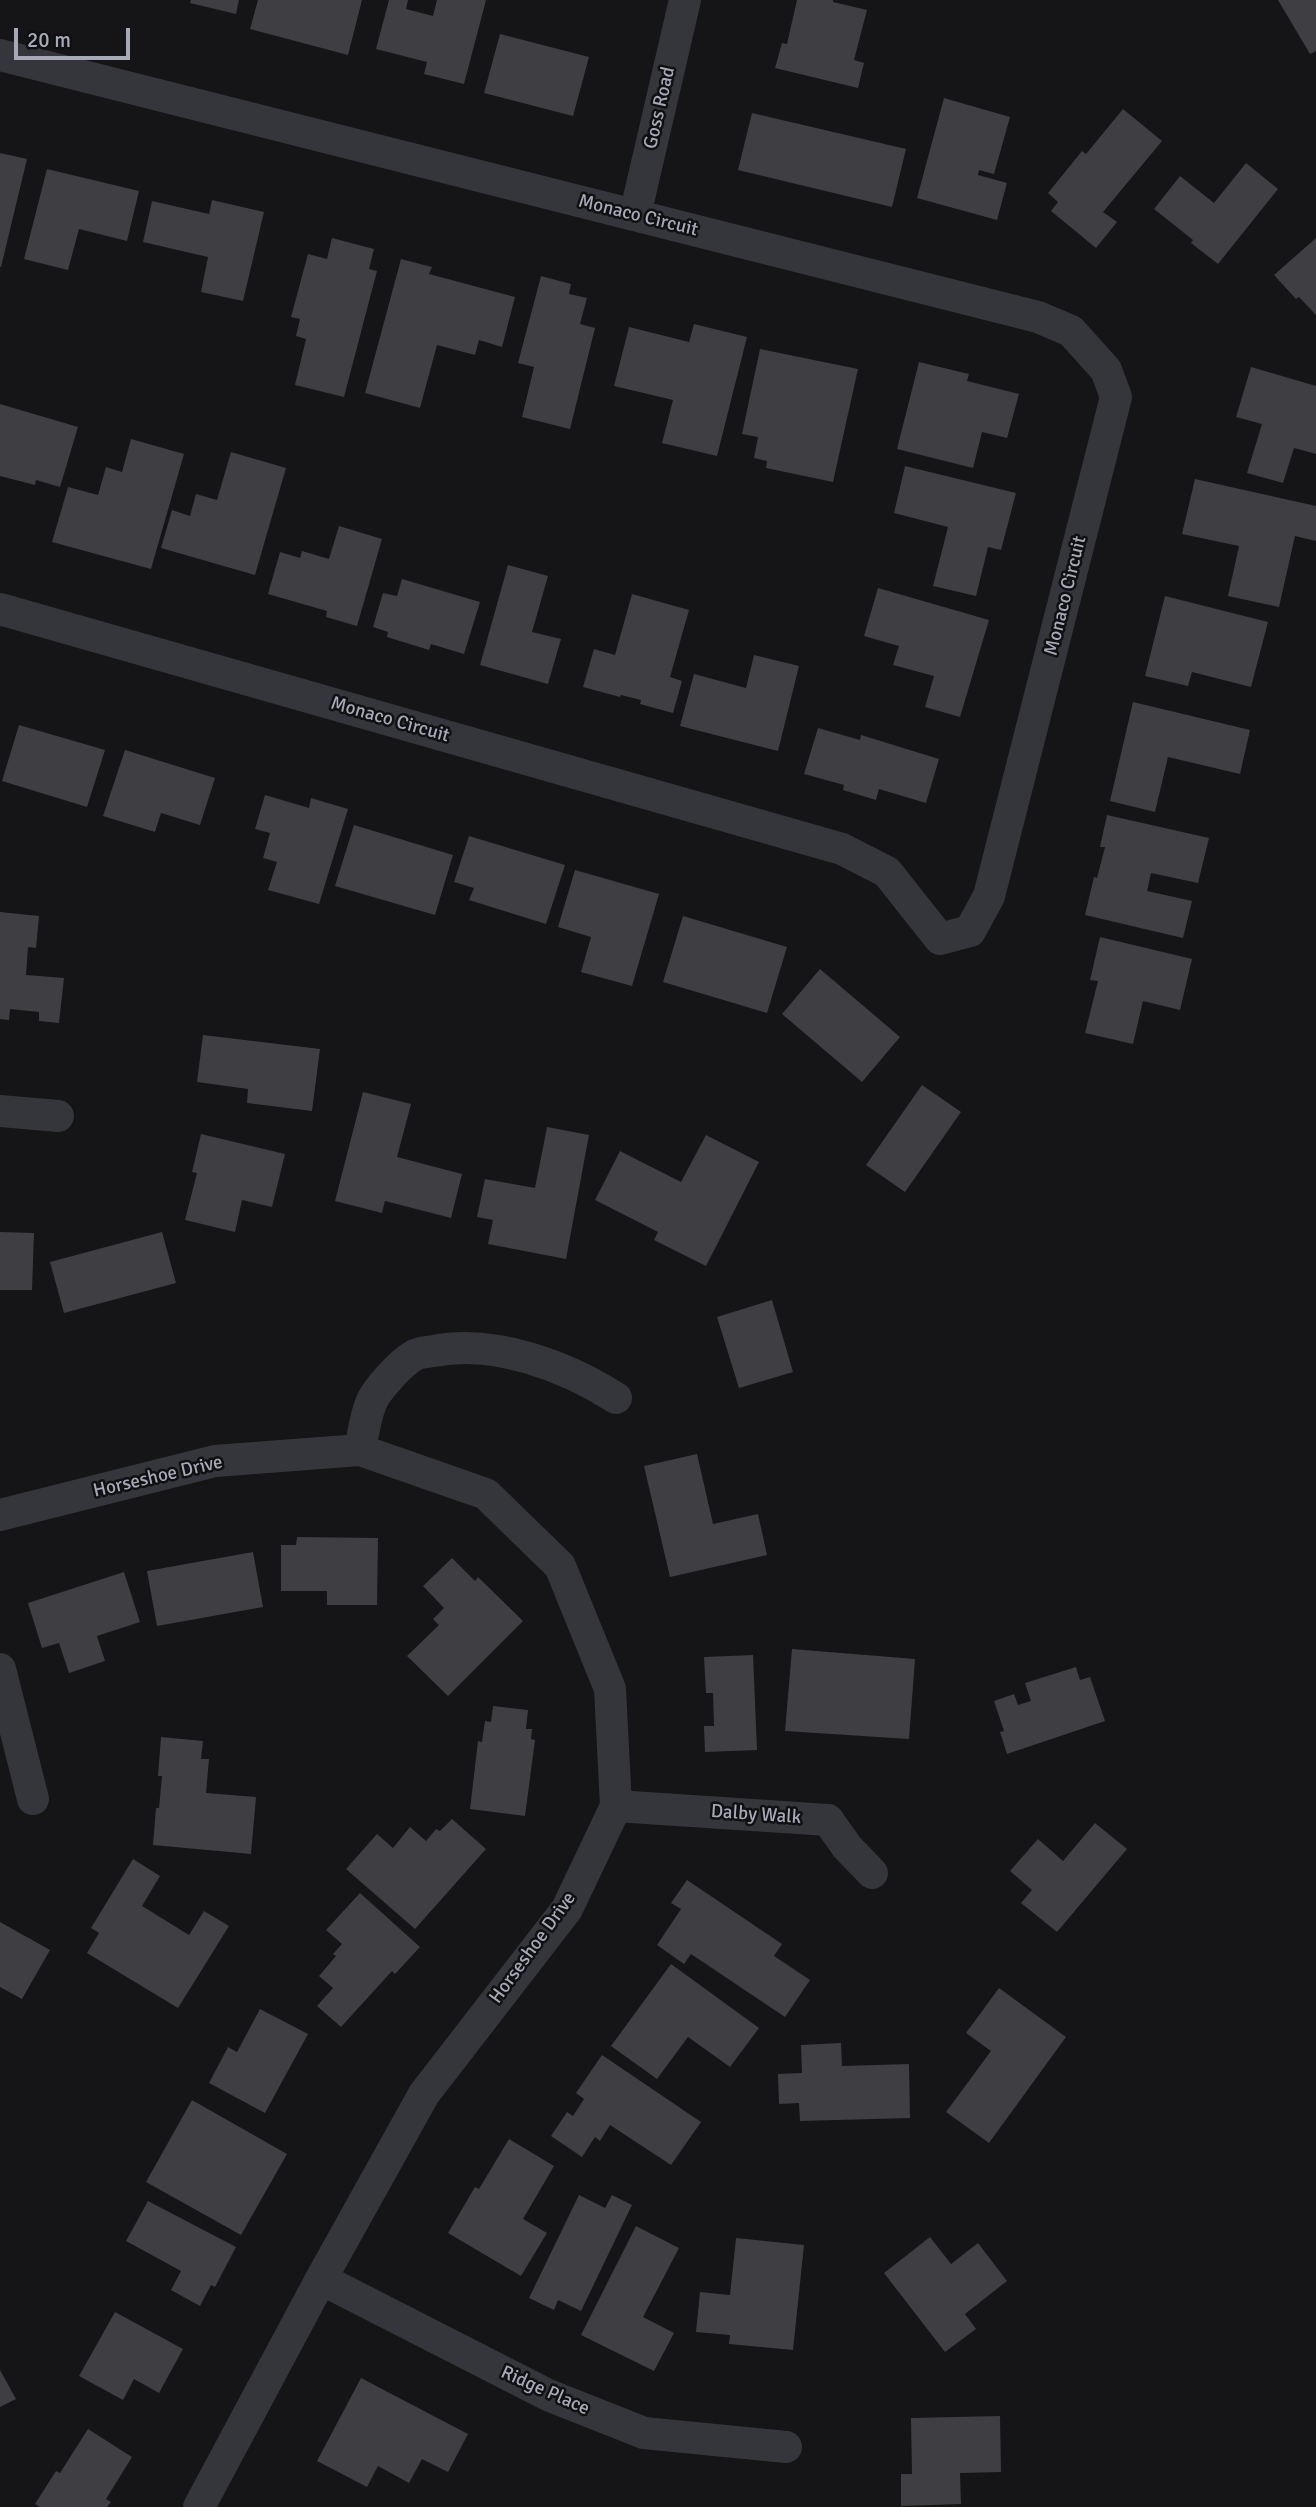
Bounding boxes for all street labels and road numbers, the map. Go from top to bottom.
street label: Goss Road [639,65,681,151]
street label: Monaco Circuit [576,190,700,242]
street label: Monaco Circuit [1040,534,1092,658]
street label: Monaco Circuit [328,692,452,748]
street label: Horseshoe Drive [91,1451,225,1503]
street label: Dalby Walk [710,1800,802,1830]
street label: Horseshoe Drive [485,1888,581,2008]
street label: Ridge Place [497,2361,593,2421]

